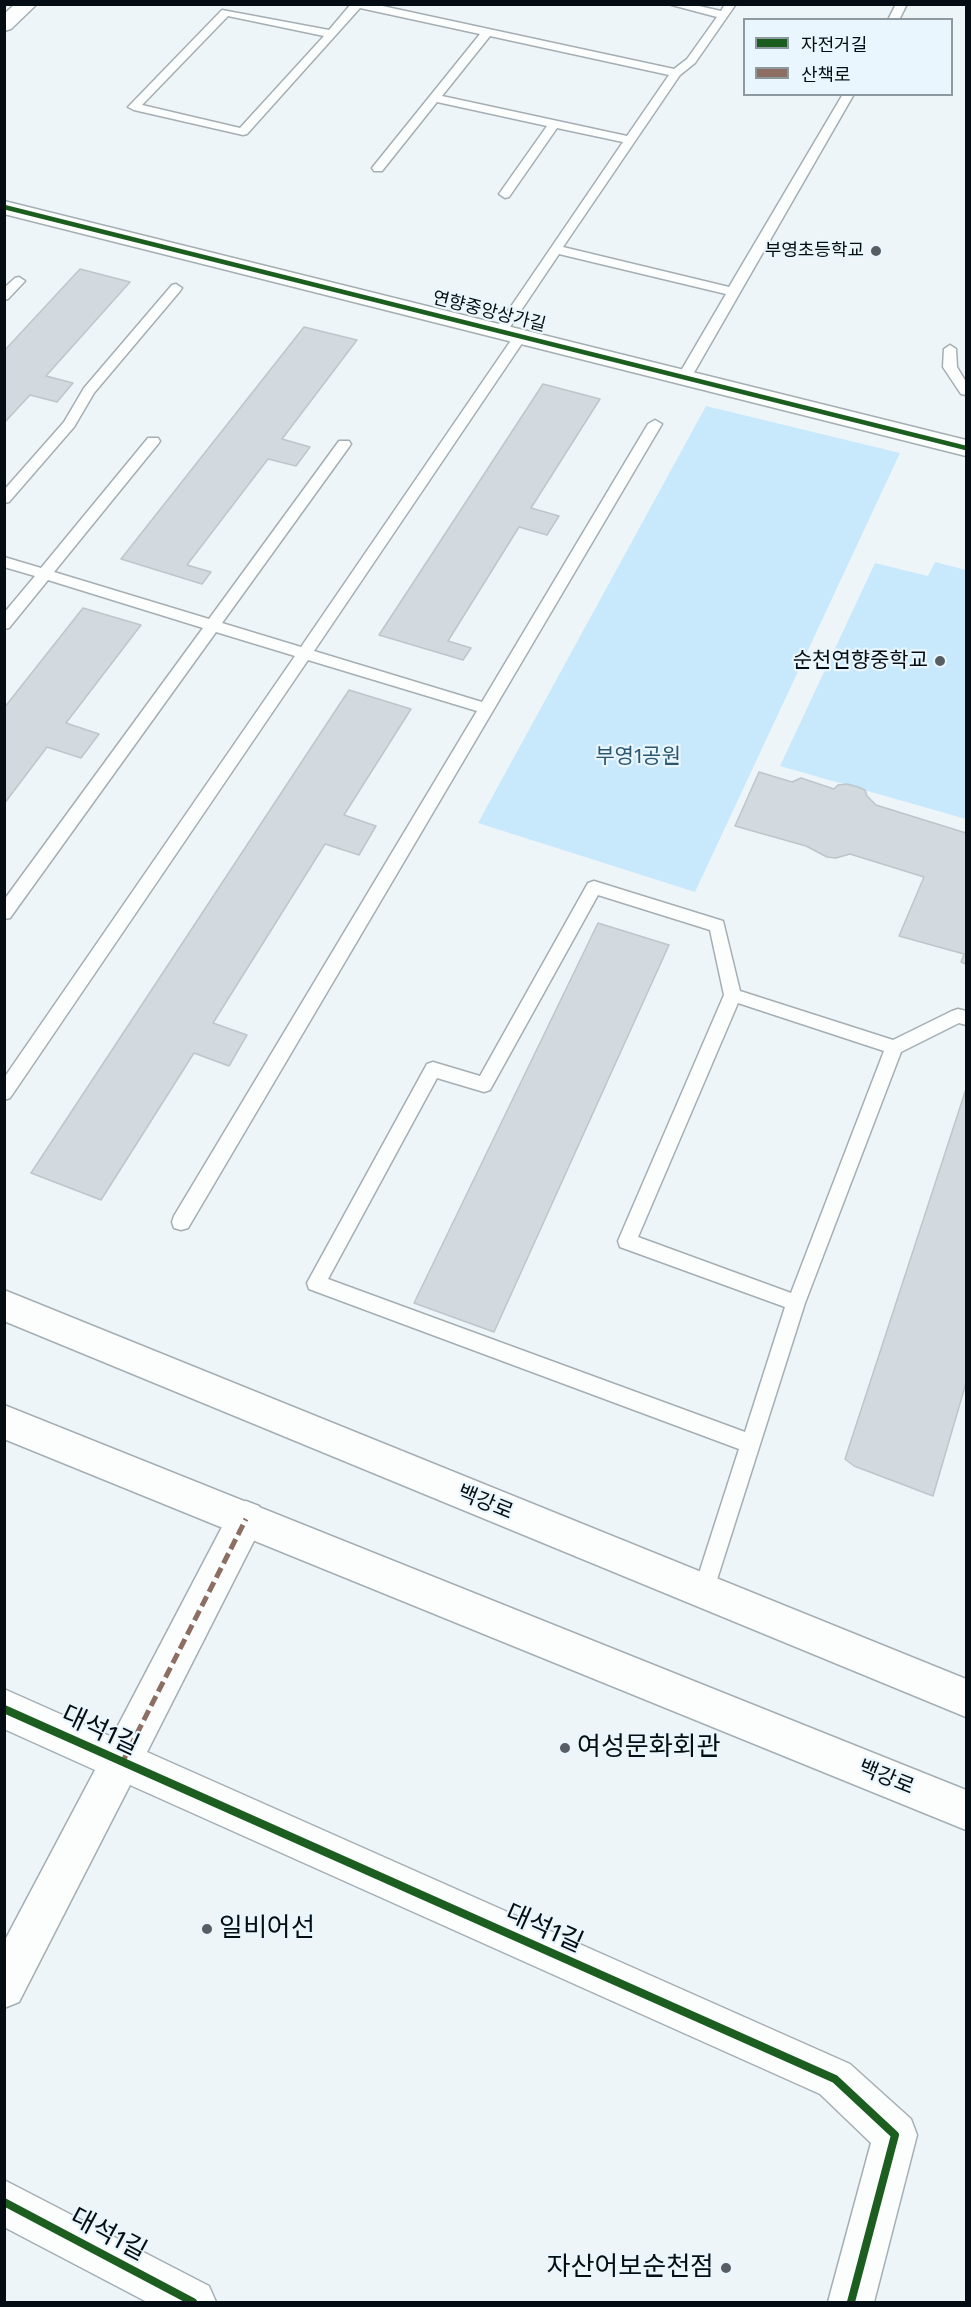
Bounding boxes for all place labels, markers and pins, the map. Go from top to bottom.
place label: 부영초등학교 [765,240,864,262]
marker: 부영초등학교 [869,244,883,258]
place label: 순천연향중학교 [793,648,928,674]
marker: 순천연향중학교 [933,654,947,668]
place label: 여성문화회관 [577,1732,721,1764]
marker: 여성문화회관 [558,1741,572,1755]
place label: 일비어선 [219,1913,315,1945]
marker: 일비어선 [200,1922,214,1936]
place label: 자산어보순천점 [547,2252,714,2284]
marker: 자산어보순천점 [719,2261,733,2275]

